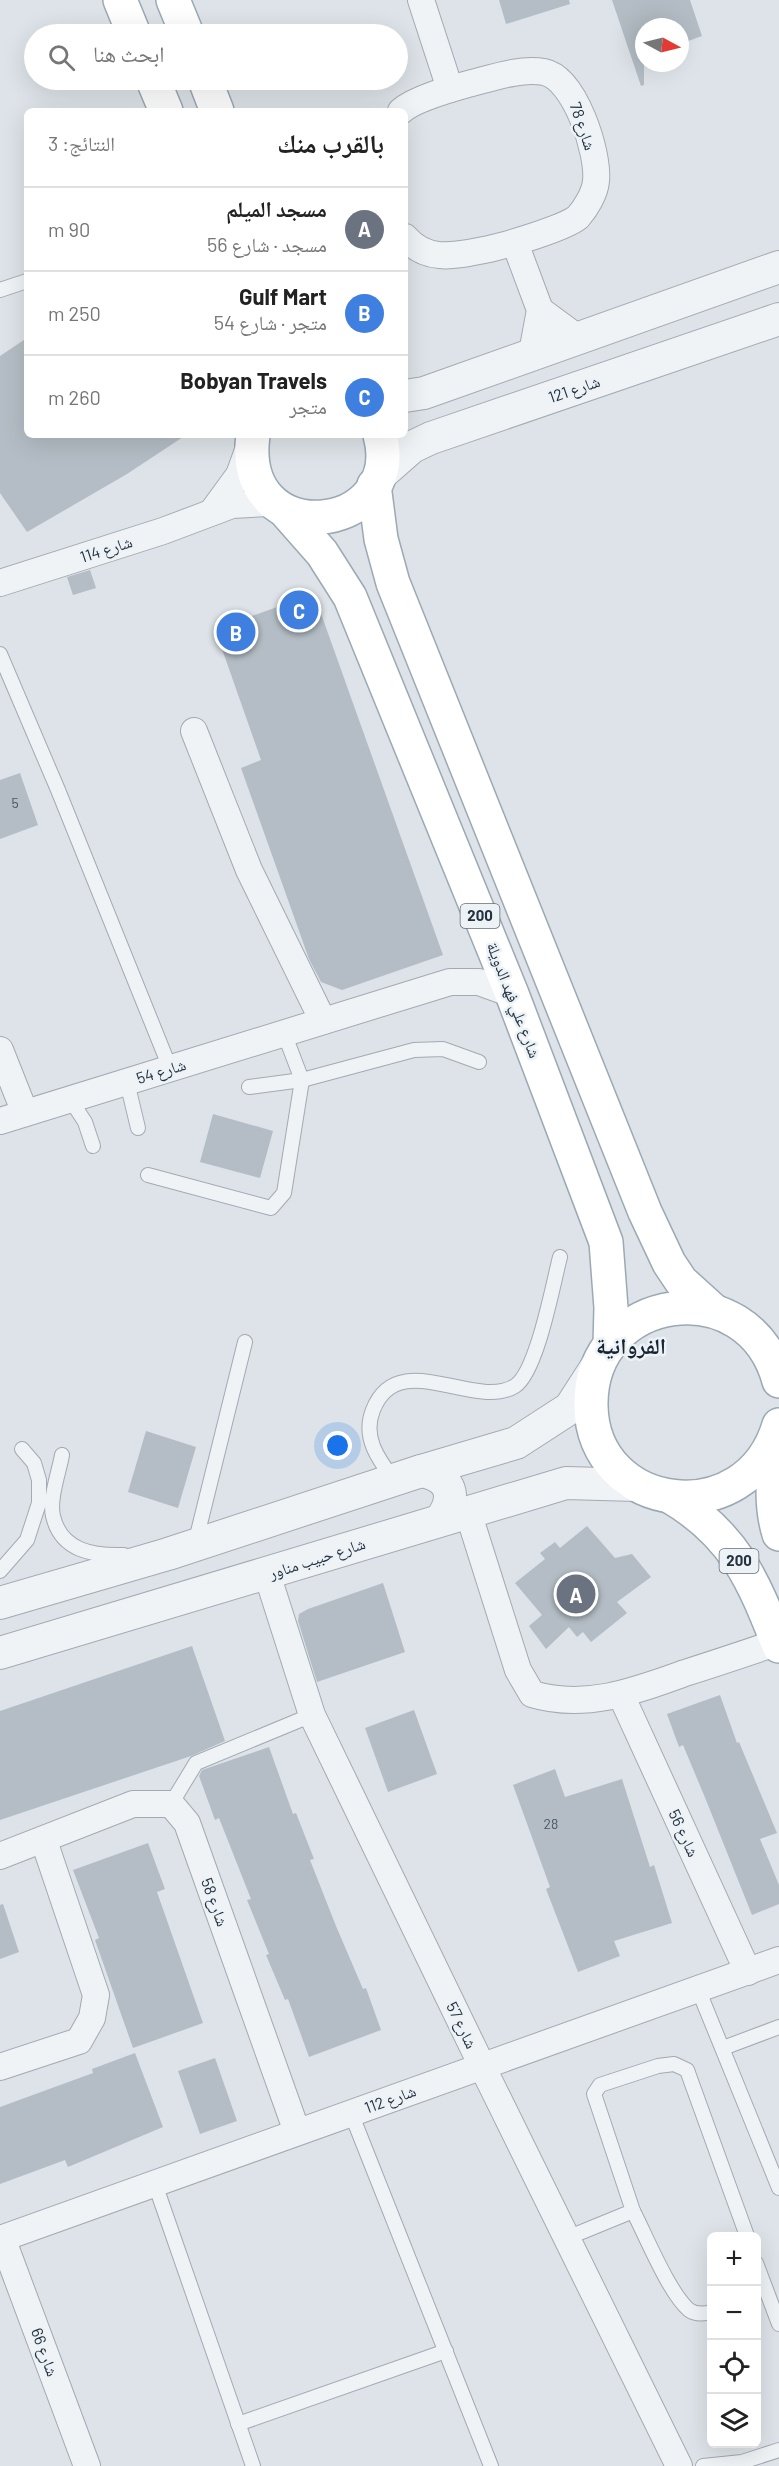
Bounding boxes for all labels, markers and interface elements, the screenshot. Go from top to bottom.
north arrow [635,18,689,72]
search box [24,24,408,90]
text: ابحث هنا [93,40,164,66]
icon: search [45,41,78,74]
street label: شارع 78 [565,99,601,153]
text: بالقرب منك [277,127,384,158]
text: النتائج: 3 [48,131,115,155]
text: مسجد الميلم [226,195,327,221]
text: 90 m [48,217,90,241]
text: A [358,217,371,241]
text: مسجد · شارع 56 [207,232,327,256]
text: Gulf Mart [239,283,327,309]
text: 250 m [48,301,101,325]
text: B [358,301,371,325]
text: متجر · شارع 54 [214,310,327,334]
text: Bobyan Travels [180,367,327,393]
street label: شارع 121 [546,371,603,408]
text: 260 m [48,385,101,409]
text: C [358,385,371,409]
text: متجر [289,394,327,418]
street label: شارع 114 [77,531,135,568]
pin: C [280,588,318,632]
pin: B [216,610,256,654]
house number: 5 [11,794,19,811]
road number: 200 [460,904,500,928]
street label: شارع علي فهد الدويلة [480,939,545,1062]
street label: شارع 54 [134,1054,188,1089]
district label: الفروانية [596,1332,666,1359]
your location [323,1431,352,1460]
street label: شارع حبيب مناور [265,1533,368,1584]
road number: 200 [720,1549,758,1573]
pin: A [556,1572,596,1616]
street label: شارع 56 [663,1806,704,1860]
house number: 28 [544,1815,558,1832]
street label: شارع 58 [196,1875,233,1929]
street label: شارع 57 [441,1998,482,2052]
street label: شارع 112 [361,2080,419,2118]
map controls [707,2232,761,2448]
button: + [707,2232,761,2286]
button: − [707,2286,761,2340]
street label: شارع 66 [26,2325,63,2379]
button: locate [707,2340,761,2394]
button: layers [707,2394,761,2448]

